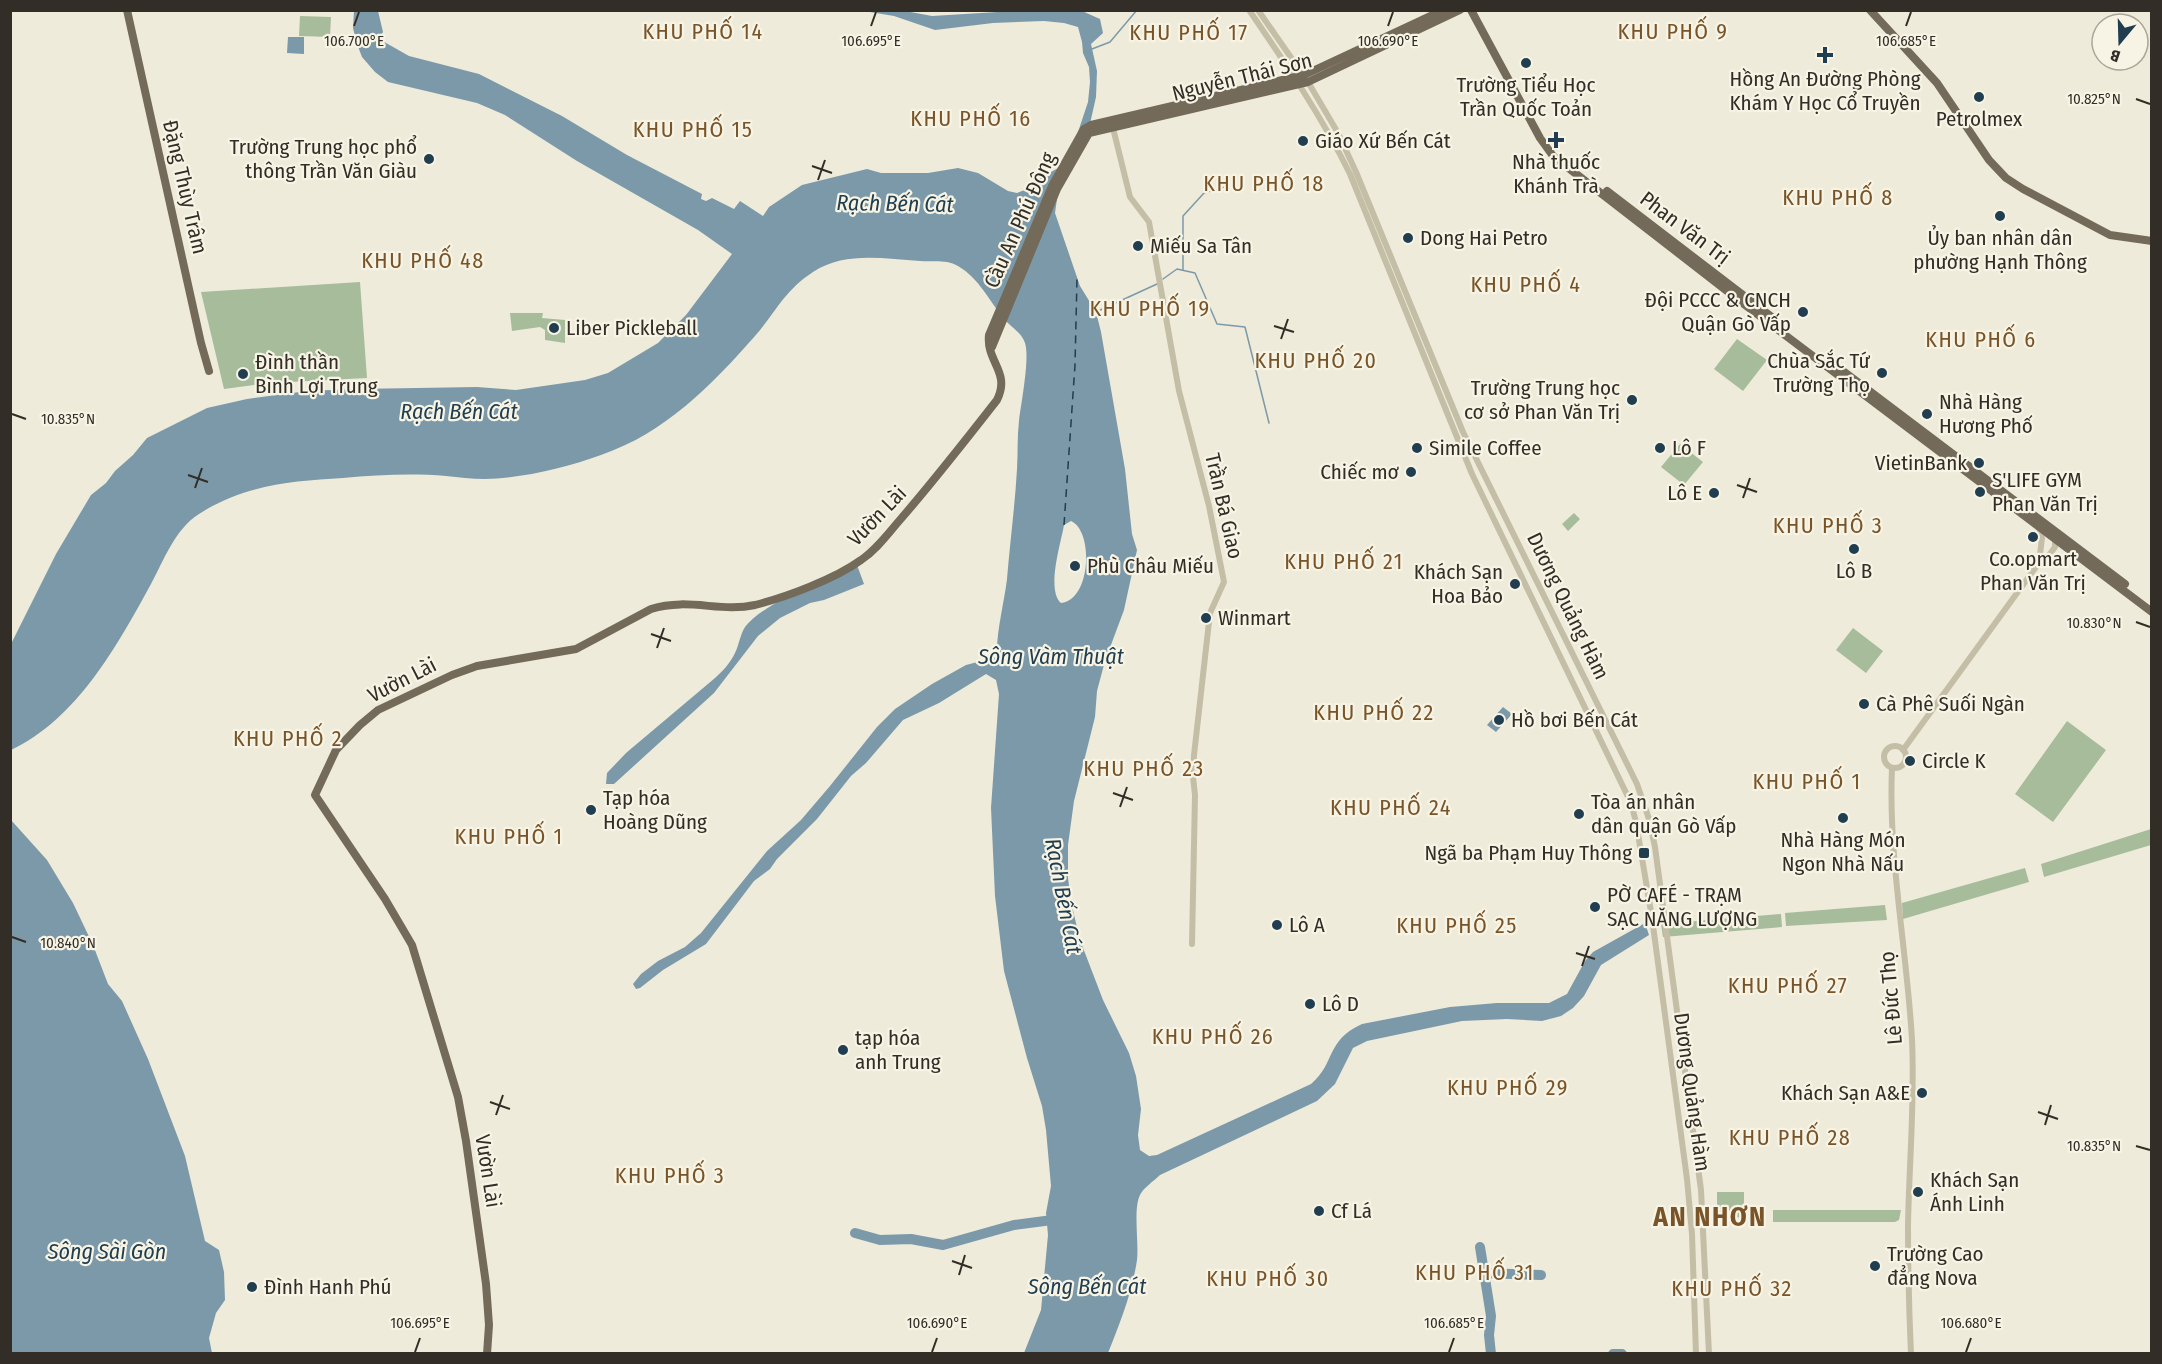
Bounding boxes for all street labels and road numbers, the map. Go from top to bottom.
street label: Nguyễn Thái Sơn [1169,47,1315,107]
street label: Đặng Thùy Trâm [157,117,213,257]
street label: Cầu An Phú Đông [978,148,1062,292]
street label: Phan Văn Trị [1635,186,1735,270]
street label: Trần Bá Giao [1199,451,1249,561]
street label: Vườn Lài [842,481,912,551]
street label: Dương Quảng Hàm [1521,528,1615,684]
street label: Vườn Lài [363,652,441,708]
street label: Lê Đức Thọ [1874,950,1908,1046]
street label: Dương Quảng Hàm [1668,1011,1716,1173]
street label: Vườn Lài [469,1133,507,1209]

